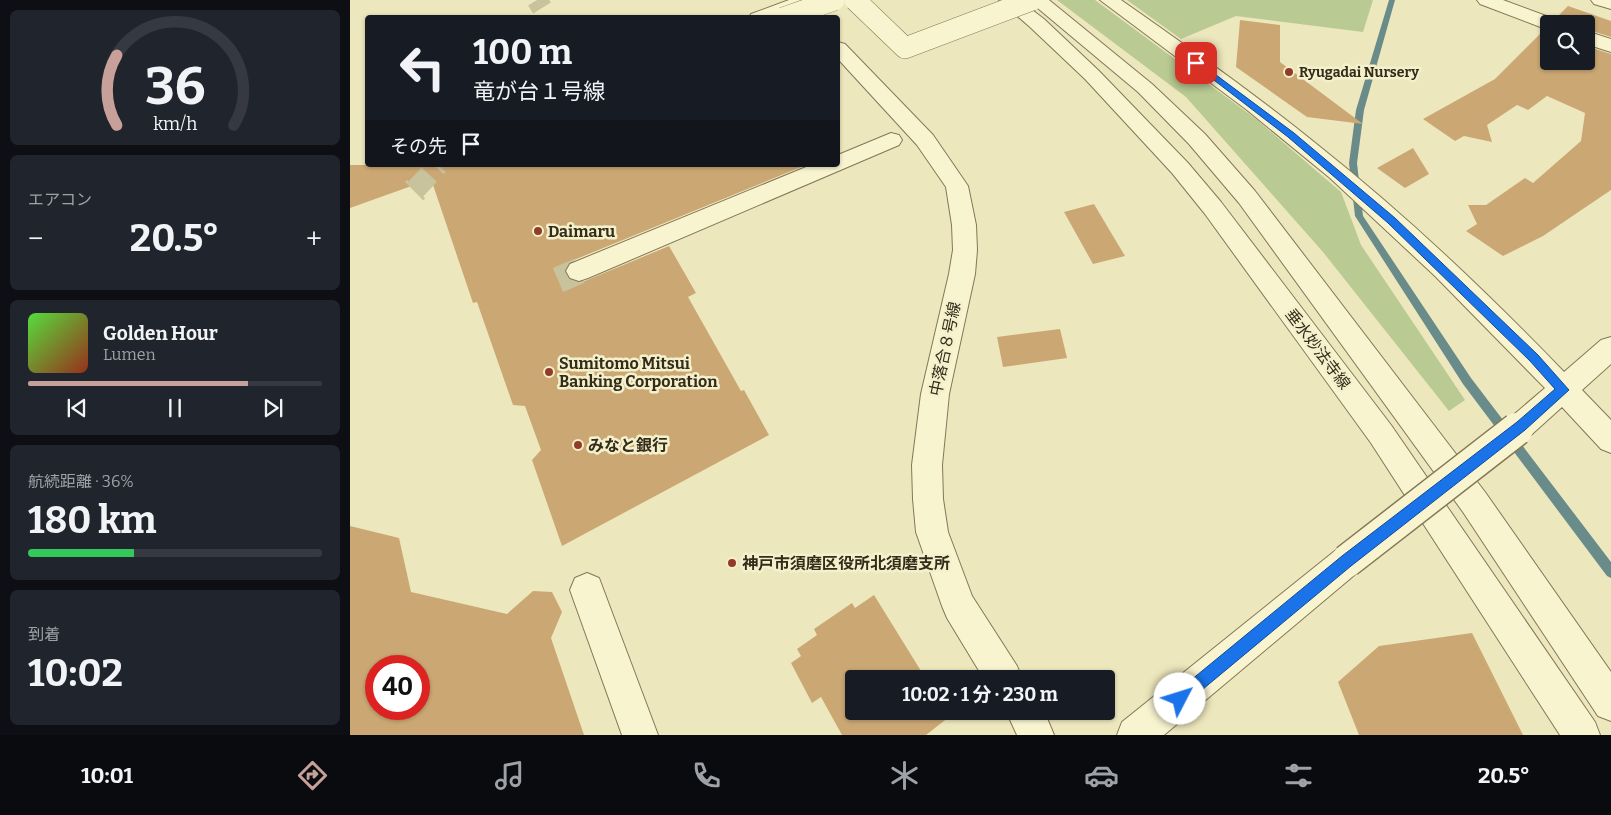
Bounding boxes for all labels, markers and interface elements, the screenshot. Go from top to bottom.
map controls [1540,15,1595,70]
button: search [1540,15,1595,70]
text: 100 m [473,31,572,73]
icon: left [390,35,455,100]
pin [1175,42,1217,84]
icon: arrive [1182,49,1210,77]
text: 36 [145,55,205,118]
place label: Ryugadai Nursery [1299,64,1419,81]
marker: Ryugadai Nursery [1283,66,1295,78]
text: 竜が台１号線 [473,78,605,105]
text: km/h [153,113,197,135]
icon: arrive [457,130,485,158]
text: その先 [390,135,447,158]
text: エアコン [28,190,92,209]
text: 20.5° [130,215,220,261]
text: − [28,222,43,255]
text: + [306,222,322,255]
place label: Daimaru [548,222,615,241]
marker: Daimaru [532,225,544,237]
street label: 中落合８号線 [926,300,964,398]
street label: 垂水妙法寺線 [1282,305,1354,393]
text: Golden Hour [103,322,218,345]
text: Lumen [103,345,156,364]
place label: Sumitomo Mitsui Banking Corporation [559,354,718,391]
marker: Sumitomo Mitsui Banking Corporation [543,366,555,378]
icon: previous [63,394,91,422]
icon: pause [161,394,189,422]
icon: next [259,394,287,422]
place label: みなと銀行 [588,436,668,455]
marker: みなと銀行 [572,439,584,451]
text: 航続距離 · 36% [28,472,134,491]
text: 180 km [28,497,157,543]
place label: 神戸市須磨区役所北須磨支所 [742,554,950,573]
marker: 神戸市須磨区役所北須磨支所 [726,557,738,569]
text: 到着 [28,625,60,644]
text: 10:02 [28,650,123,696]
speed limit sign: 40 [365,655,430,720]
position arrow [1153,672,1205,724]
text: 10:02 · 1 分 · 230 m [902,683,1058,706]
icon: directions [295,758,330,793]
icon: music [492,758,527,793]
icon: phone [689,758,724,793]
icon: climate [887,758,922,793]
icon: car [1084,758,1119,793]
icon: filters [1281,758,1316,793]
text: 10:01 [81,762,133,789]
text: 20.5° [1478,762,1530,789]

